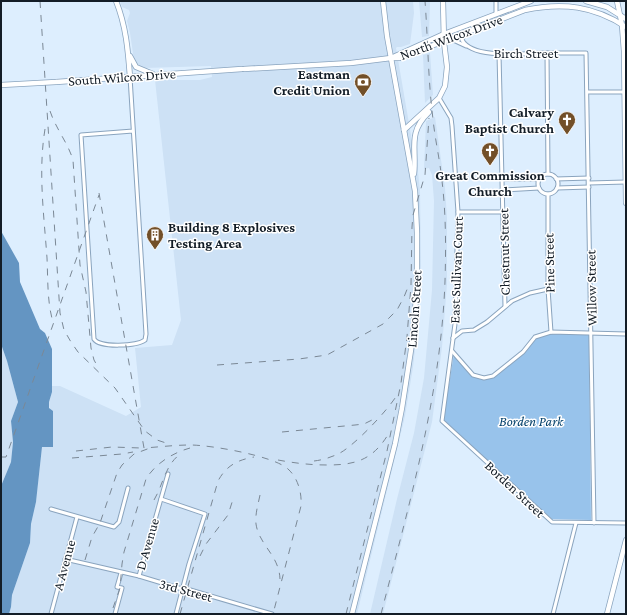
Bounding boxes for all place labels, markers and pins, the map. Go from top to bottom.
place label: Eastman Credit Union [273,66,350,98]
bank icon: Eastman Credit Union [353,72,373,97]
place label: Calvary Baptist Church [465,104,554,136]
church icon: Calvary Baptist Church [557,110,577,135]
church icon: Great Commission Church [480,141,500,166]
place label: Great Commission Church [435,167,545,199]
place label: Building 8 Explosives Testing Area [168,219,295,251]
building icon: Building 8 Explosives Testing Area [145,225,165,250]

